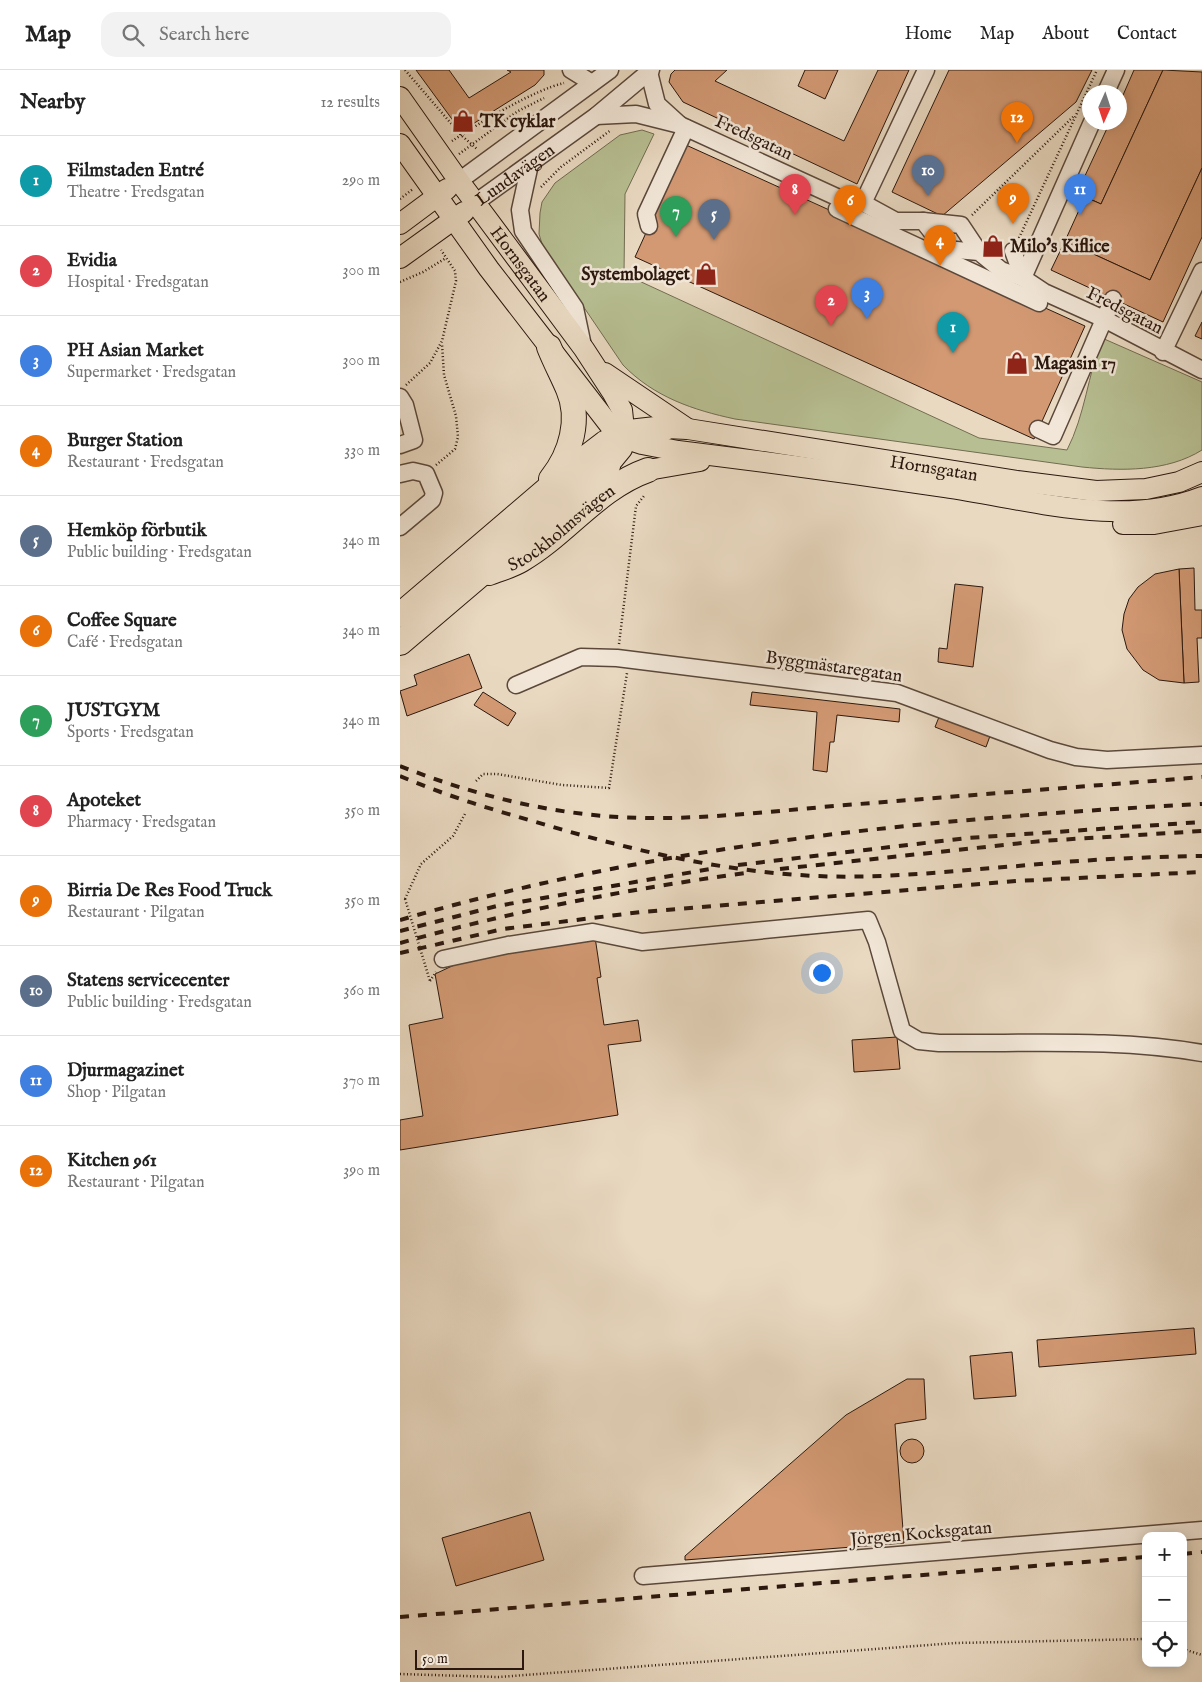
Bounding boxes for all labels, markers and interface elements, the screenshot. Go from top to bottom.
search box [101,12,451,57]
text: Map [25,19,71,50]
icon: search [119,21,147,49]
text: Search here [159,23,250,47]
text: Home [905,23,952,46]
text: Map [980,23,1014,46]
text: About [1042,23,1089,46]
text: Contact [1117,23,1177,46]
north arrow [1082,85,1127,130]
text: Nearby [20,89,85,116]
text: 12 results [320,93,380,113]
pin: 12 [1001,102,1033,143]
shop icon: TK cyklar [450,108,476,134]
street label: Fredsgatan [711,110,796,167]
place label: TK cyklar [479,111,556,134]
street label: Lundavägen [471,139,560,212]
pin: 10 [912,155,944,196]
text: Filmstaden Entré [67,159,204,183]
text: 1 [33,171,39,191]
text: 290 m [342,171,380,191]
pin: 8 [779,174,811,215]
pin: 11 [1064,174,1096,215]
text: Theatre · Fredsgatan [67,183,205,203]
pin: 9 [997,183,1029,224]
pin: 6 [834,185,866,226]
pin: 7 [660,196,692,237]
pin: 5 [698,199,730,240]
street label: Hornsgatan [484,222,555,308]
pin: 4 [924,225,956,266]
shop icon: Milo's Kiflice [980,233,1006,259]
place label: Milo's Kiflice [1010,236,1110,259]
text: Evidia [67,249,117,273]
text: 2 [32,261,40,281]
text: 300 m [342,261,380,281]
shop icon: Systembolaget [693,261,719,287]
place label: Systembolaget [581,264,691,287]
text: Hospital · Fredsgatan [67,273,209,293]
pin: 3 [851,278,883,319]
street label: Fredsgatan [1082,282,1167,341]
pin: 2 [815,285,847,326]
pin: 1 [937,312,969,353]
text: PH Asian Market [67,339,204,363]
shop icon: Magasin 17 [1004,350,1030,376]
text: 3 [33,351,39,371]
text: 300 m [342,351,380,371]
place label: Magasin 17 [1034,353,1116,376]
text: Supermarket · Fredsgatan [67,363,236,383]
text: Burger Station [67,429,183,453]
text: 4 [32,441,40,461]
text: 330 m [344,441,380,461]
street label: Hornsgatan [888,451,980,488]
text: Restaurant · Fredsgatan [67,453,224,473]
street label: Stockholmsvägen [505,480,620,578]
text: Hemköp förbutik [67,519,207,543]
text: 5 [33,531,39,551]
text: 340 m [342,531,380,551]
text: Public building · Fredsgatan [67,543,252,563]
text: Coffee Square [67,609,177,633]
text: 6 [33,621,39,641]
text: 340 m [342,621,380,641]
text: Café · Fredsgatan [67,633,183,653]
street label: Byggmästaregatan [764,647,904,689]
text: JUSTGYM [67,699,160,723]
text: 7 [32,711,40,731]
text: 340 m [342,711,380,731]
text: Sports · Fredsgatan [67,723,194,743]
text: Apoteket [67,789,141,813]
text: 8 [33,801,39,821]
text: 350 m [345,801,380,821]
text: Pharmacy · Fredsgatan [67,813,216,833]
text: Birria De Res Food Truck [67,879,272,903]
text: 9 [33,891,39,911]
text: 350 m [345,891,380,911]
text: Restaurant · Pilgatan [67,903,204,923]
your location [809,960,835,986]
text: Statens servicecenter [67,969,230,993]
text: 10 [29,981,43,1001]
text: 360 m [344,981,380,1001]
text: Public building · Fredsgatan [67,993,252,1013]
text: Djurmagazinet [67,1059,184,1083]
text: 11 [30,1071,42,1091]
text: 370 m [343,1071,380,1091]
text: Shop · Pilgatan [67,1083,166,1103]
text: Kitchen 961 [67,1149,157,1173]
text: 12 [29,1161,43,1181]
text: 390 m [343,1161,380,1181]
text: Restaurant · Pilgatan [67,1173,204,1193]
street label: Jörgen Kocksgatan [847,1517,993,1552]
map controls [1142,1532,1187,1667]
button: + [1142,1532,1187,1577]
button: − [1142,1577,1187,1622]
button: locate [1142,1622,1187,1667]
scale bar [415,1647,524,1670]
text: 50 m [422,1650,448,1668]

